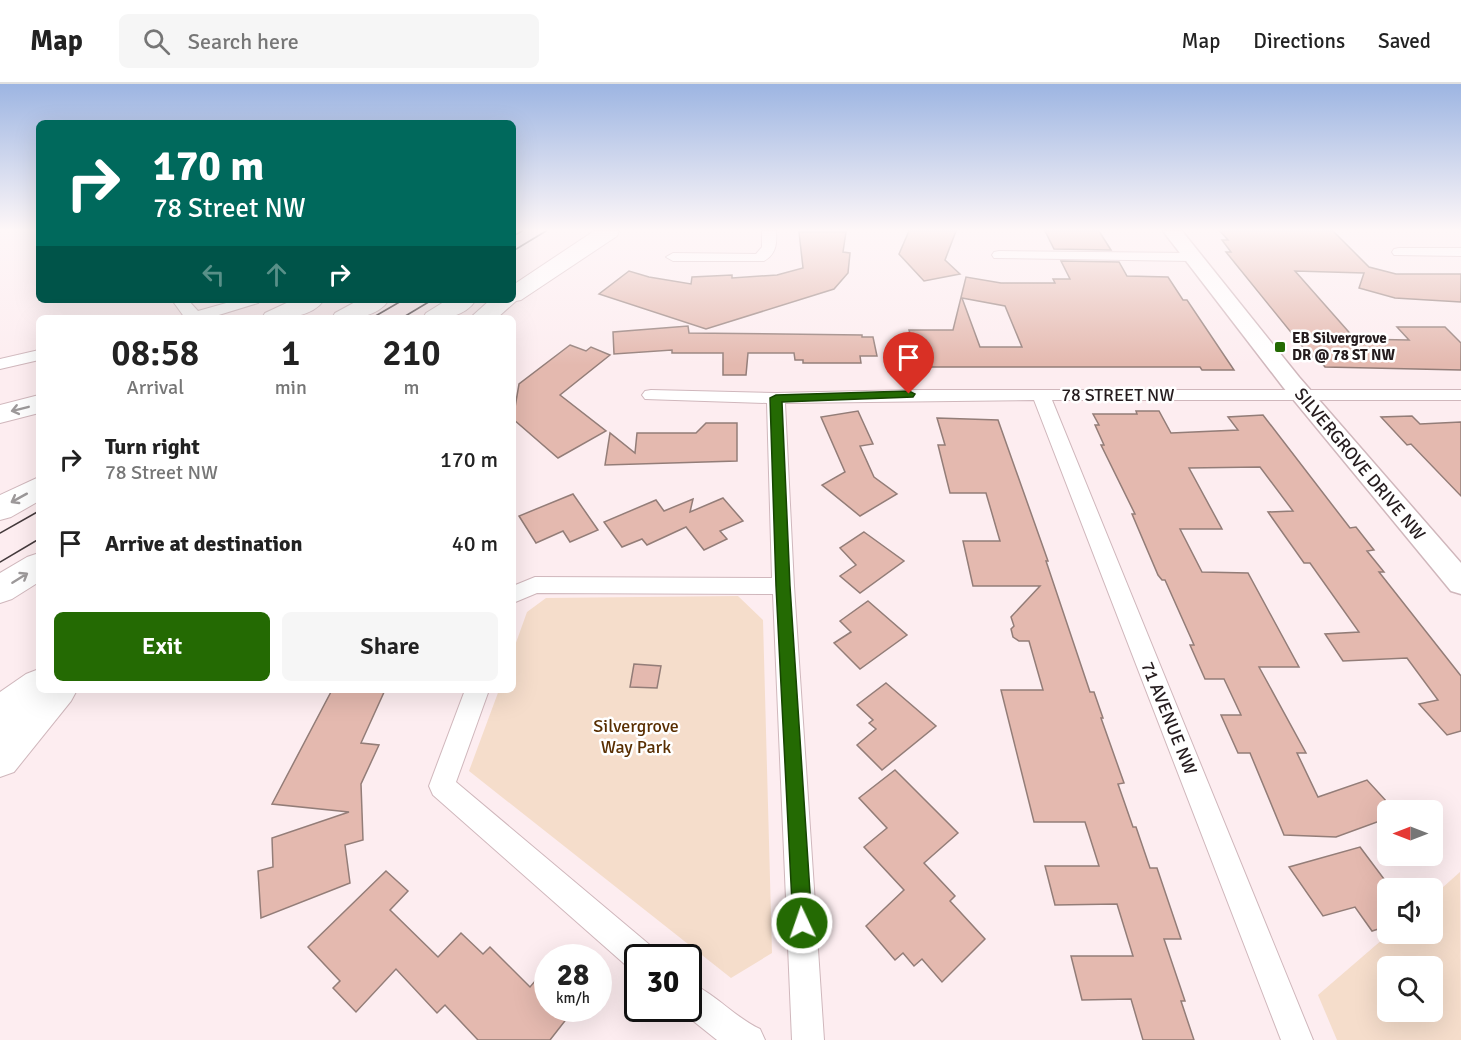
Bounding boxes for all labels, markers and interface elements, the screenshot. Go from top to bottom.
search box [119,14,539,68]
text: Map [30,24,83,58]
icon: search [140,25,173,58]
text: Search here [188,28,299,55]
text: Map [1182,28,1220,54]
text: Directions [1253,28,1345,54]
text: Saved [1378,28,1431,54]
text: 170 m [153,141,264,192]
icon: right [54,144,132,222]
text: 78 Street NW [153,192,306,225]
icon: left [197,258,230,291]
icon: ahead [260,258,293,291]
icon: right [323,258,356,291]
place label: EB Silvergrove DR @ 78 ST NW [1292,329,1395,364]
text: 08:58 [111,331,199,376]
text: 1 [281,331,301,376]
text: 210 [382,331,441,376]
pin [883,332,934,394]
marker: EB Silvergrove DR @ 78 ST NW [1273,340,1287,354]
icon: arrive [892,341,925,374]
text: Arrival [127,375,184,400]
text: min [275,375,307,400]
text: m [403,375,419,400]
street label: SILVERGROVE DRIVE NW [1290,383,1430,545]
street label: 78 STREET NW [1061,384,1175,406]
one-way arrow [10,404,29,416]
text: Turn right [105,433,200,460]
icon: right [54,443,87,476]
text: 170 m [440,446,498,473]
text: 78 Street NW [105,460,218,485]
one-way arrow [11,493,29,504]
icon: arrive [54,527,87,560]
text: Arrive at destination [105,530,302,557]
text: 40 m [452,530,498,557]
one-way arrow [11,571,28,584]
button: Exit [54,612,270,681]
button: Share [282,612,498,681]
street label: 71 AVENUE NW [1136,658,1202,778]
park label: Silvergrove Way Park [593,715,679,758]
north arrow [1377,800,1443,866]
map controls [1377,800,1443,1022]
button: sound [1377,878,1443,944]
position arrow [770,891,834,955]
speed limit sign: 30 [624,944,702,1022]
button: search [1377,956,1443,1022]
text: 28 [557,957,589,994]
text: km/h [556,989,590,1007]

